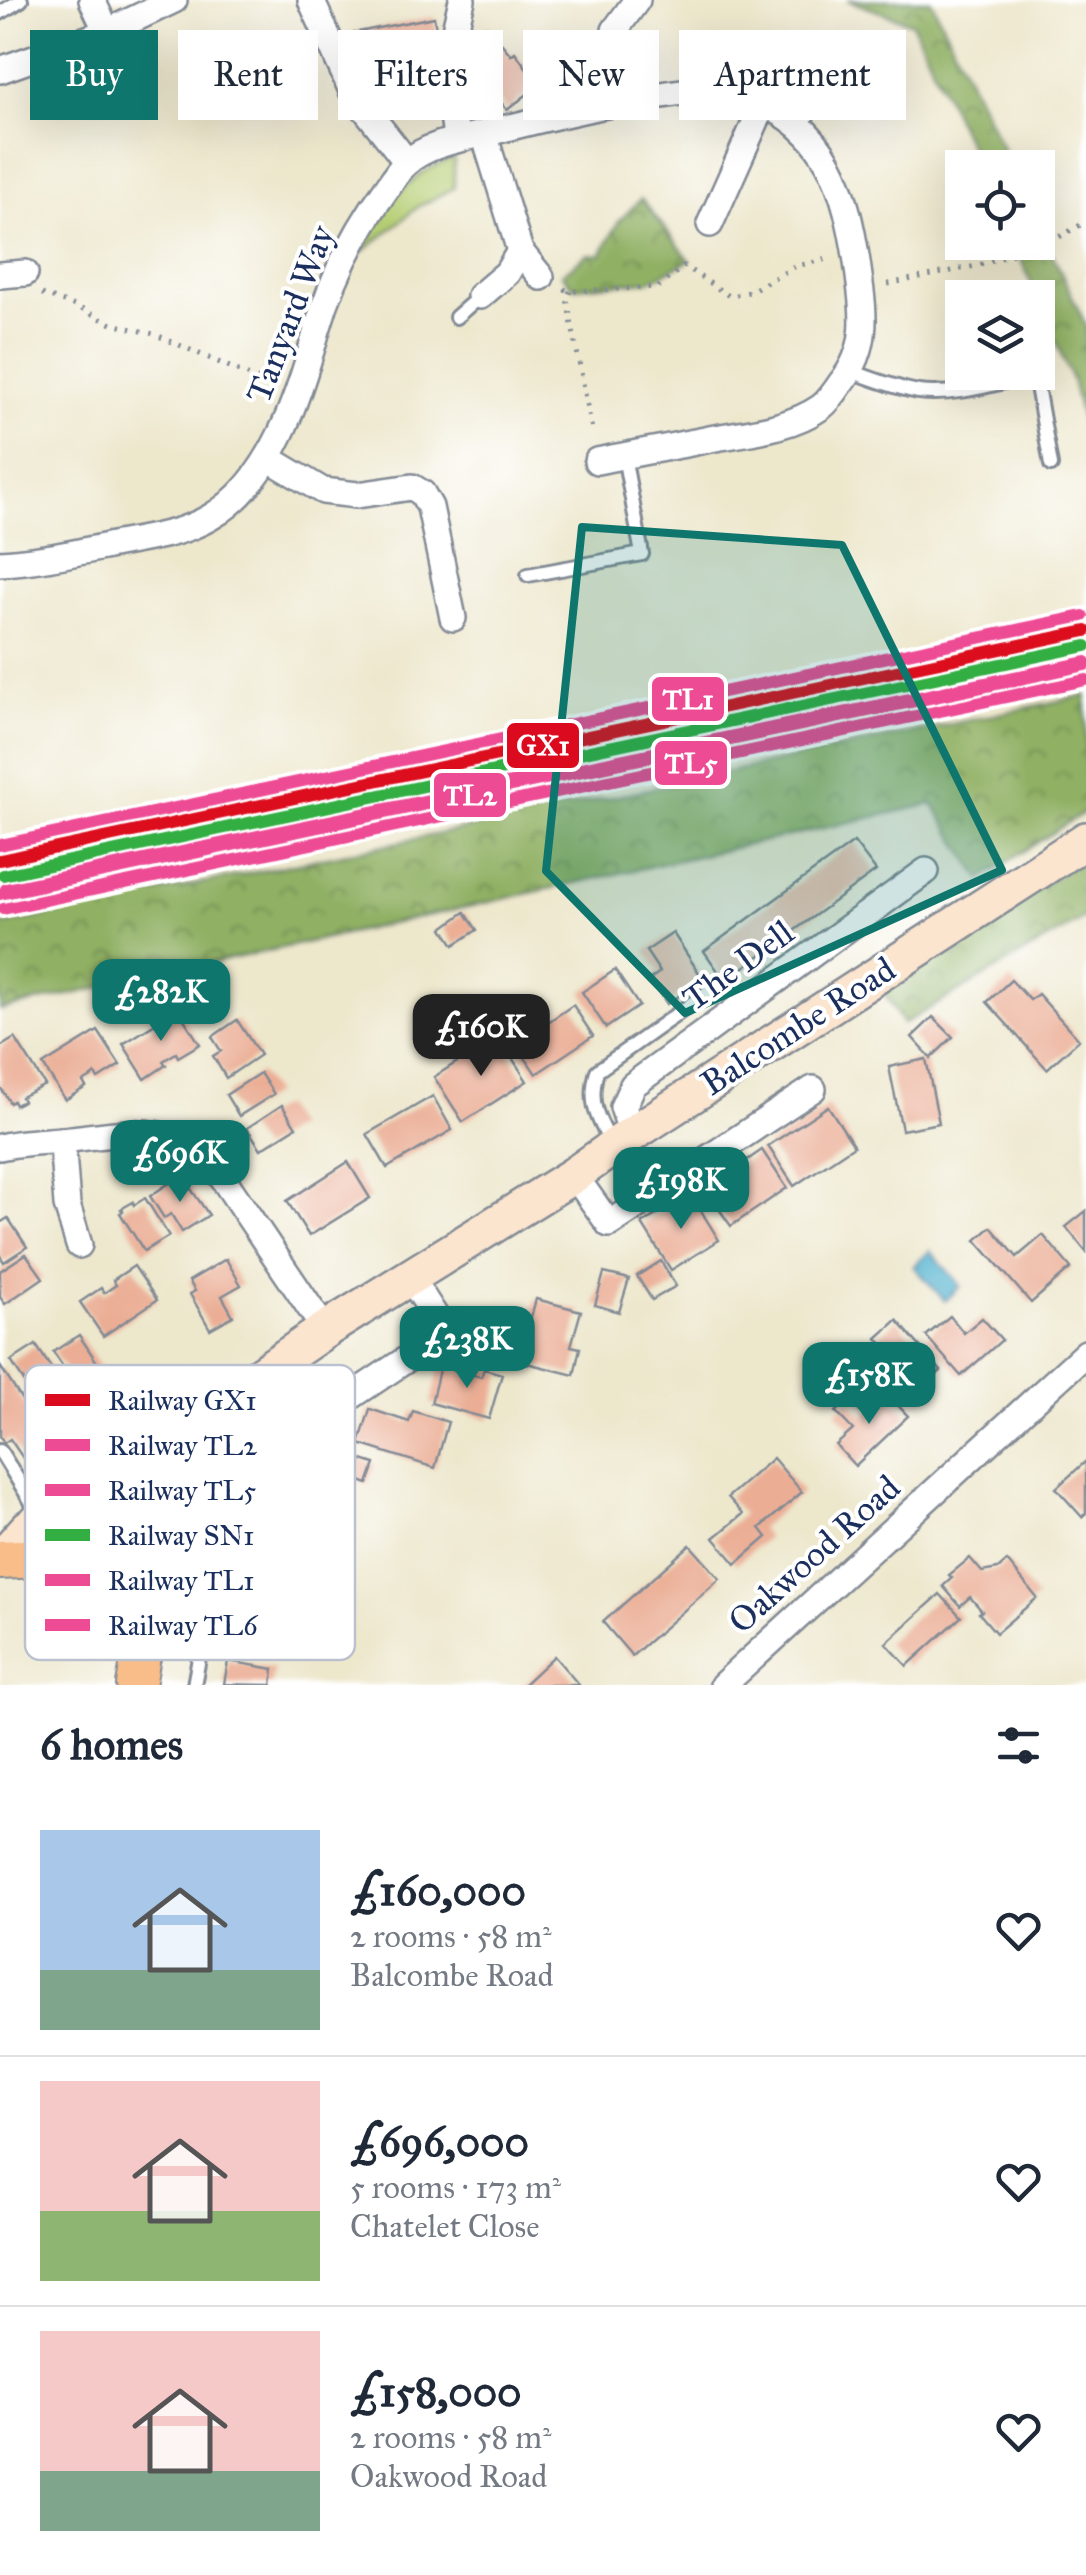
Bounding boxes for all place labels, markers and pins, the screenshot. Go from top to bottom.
pin: £282K [91,959,231,1044]
pin: £160K [411,994,551,1079]
pin: £696K [110,1120,250,1205]
pin: £198K [611,1147,751,1232]
pin: £238K [397,1306,537,1391]
pin: £158K [799,1342,939,1427]

